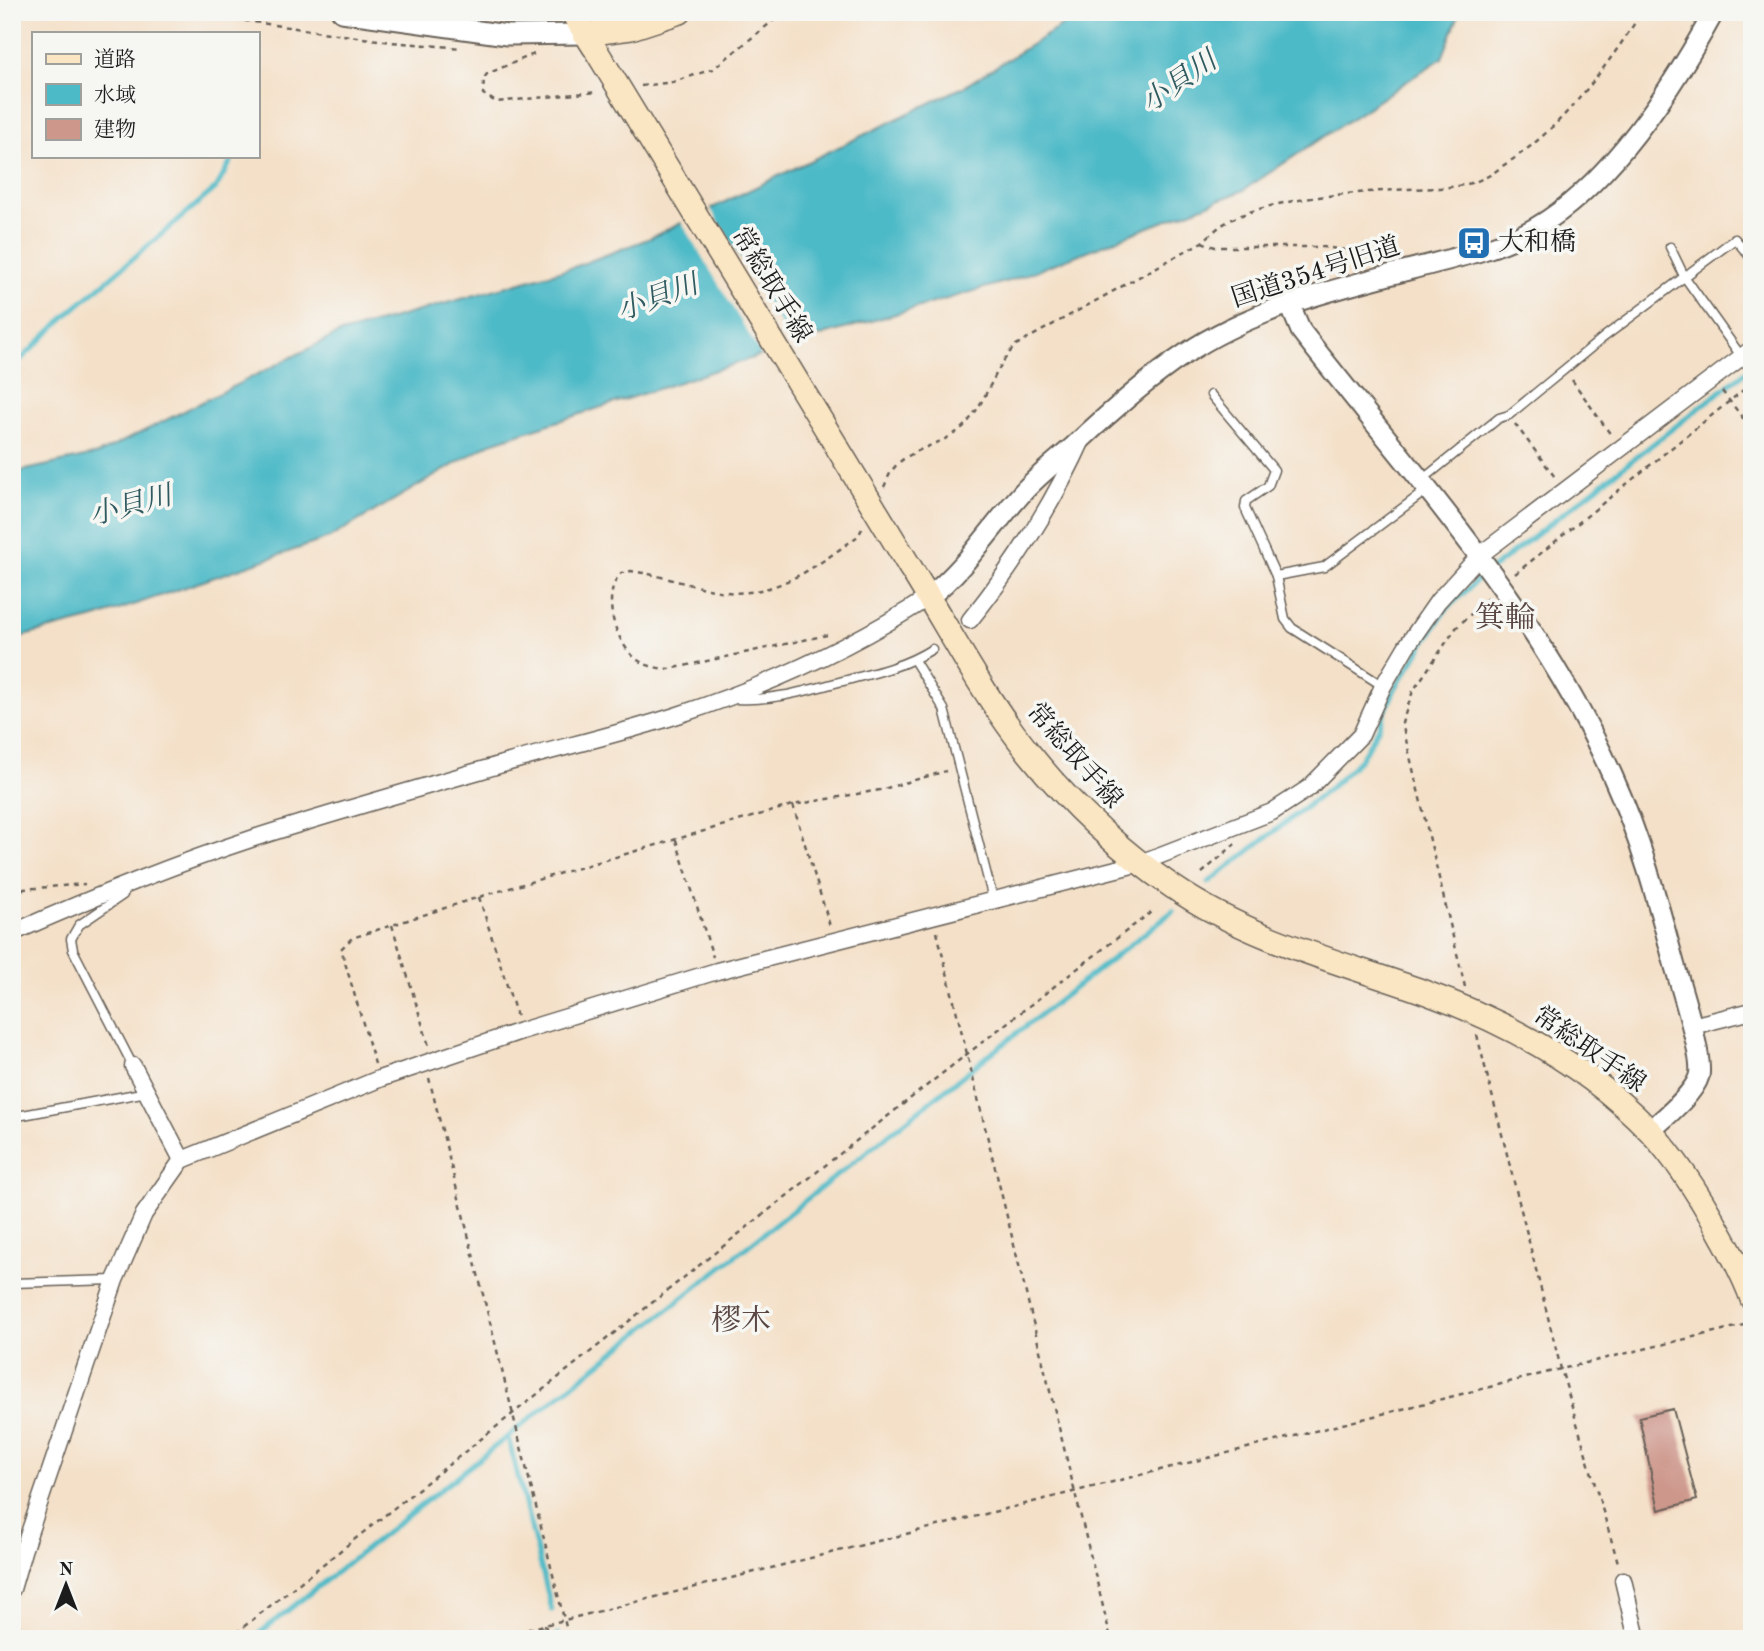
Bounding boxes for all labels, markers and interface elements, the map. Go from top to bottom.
legend [32,32,259,158]
water label: 小貝川 [1136,43,1225,119]
text: 道路 [94,48,136,71]
text: 水域 [94,84,136,107]
text: 建物 [94,118,136,141]
street label: 常総取手線 [726,222,817,347]
bus stop icon: 大和橋 [1455,224,1493,262]
place label: 大和橋 [1498,228,1576,256]
street label: 国道354号旧道 [1228,232,1403,312]
water label: 小貝川 [613,268,705,327]
water label: 小貝川 [86,479,178,531]
district label: 箕輪 [1475,601,1535,634]
street label: 常総取手線 [1022,697,1128,814]
street label: 常総取手線 [1528,1000,1651,1098]
district label: 樛木 [711,1304,771,1337]
north arrow [32,1550,102,1620]
text: N [59,1561,74,1580]

